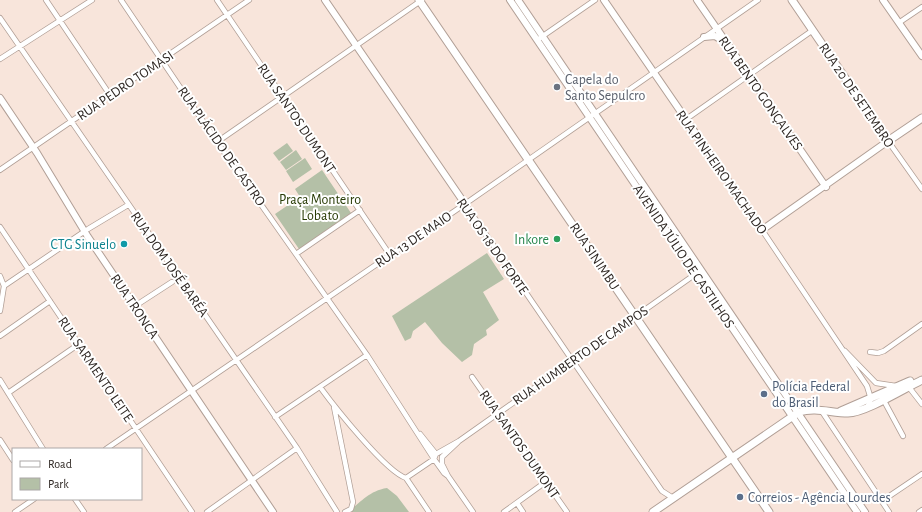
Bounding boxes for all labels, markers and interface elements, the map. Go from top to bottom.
street label: RUA BENTO GONÇALVES [715,34,805,153]
street label: RUA 20 DE SETEMBRO [816,41,896,150]
street label: RUA PEDRO TOMASI [75,48,176,123]
street label: RUA SANTOS DUMONT [254,61,338,176]
place label: Capela do Santo Sepulcro [565,73,646,103]
marker: Capela do Santo Sepulcro [552,82,562,92]
street label: RUA PLÁCIDO DE CASTRO [175,83,270,209]
street label: RUA PINHEIRO MACHADO [673,108,769,237]
street label: AVENIDA JÚLIO DE CASTILHOS [630,181,739,331]
park label: Praça Monteiro Lobato [279,193,361,223]
street label: RUA OS 18 DO FORTE [454,196,531,298]
street label: RUA DOM JOSÉ BARÉA [128,208,213,320]
street label: RUA 13 DE MAIO [373,209,454,271]
street label: RUA SINIMBU [567,221,622,293]
place label: Inkore [514,233,549,247]
marker: Inkore [552,234,562,244]
place label: CTG Sinuelo [51,238,116,252]
marker: CTG Sinuelo [119,239,129,249]
street label: RUA TRONCA [108,272,161,341]
street label: RUA HUMBERTO DE CAMPOS [510,304,651,408]
street label: RUA SARMENTO LEITE [55,315,136,425]
place label: Polícia Federal do Brasil [772,380,850,410]
street label: RUA SANTOS DUMONT [477,388,562,501]
marker: Polícia Federal do Brasil [759,389,769,399]
legend [12,448,142,500]
text: Road [48,458,72,470]
text: Park [48,478,69,490]
place label: Correios - Agência Lourdes [748,491,891,505]
marker: Correios - Agência Lourdes [735,492,745,502]

